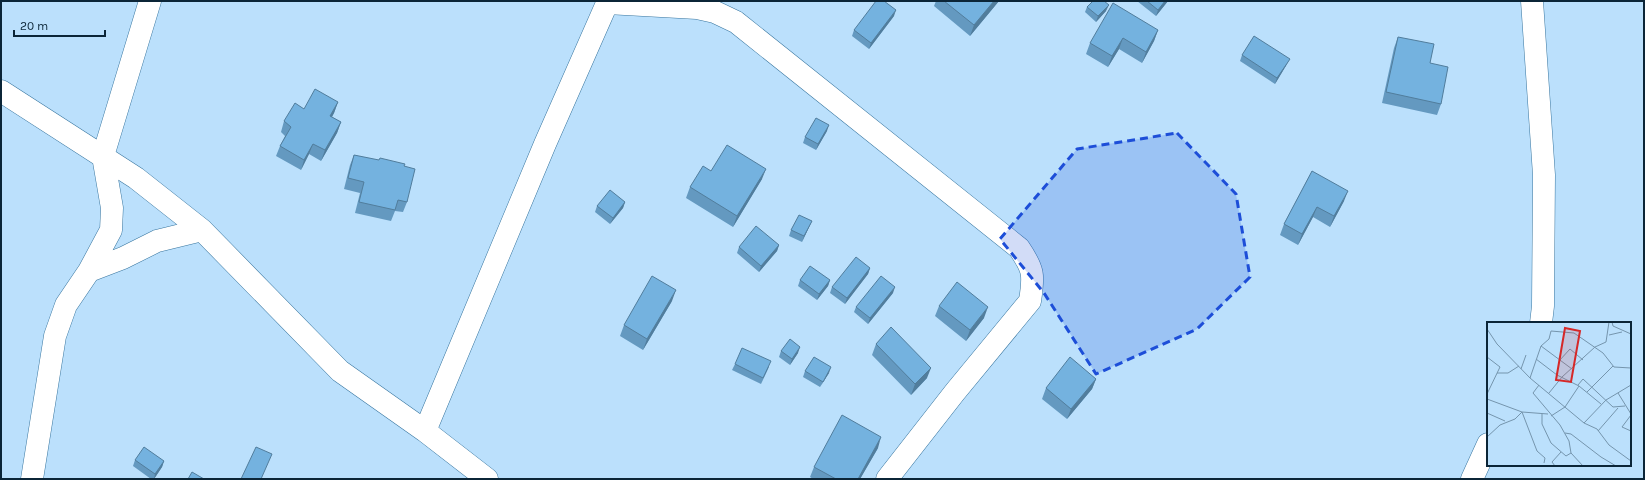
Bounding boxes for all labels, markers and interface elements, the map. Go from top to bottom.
scale bar [14,12,105,38]
text: 20 m [20,19,48,33]
inset map [1487,322,1631,466]

